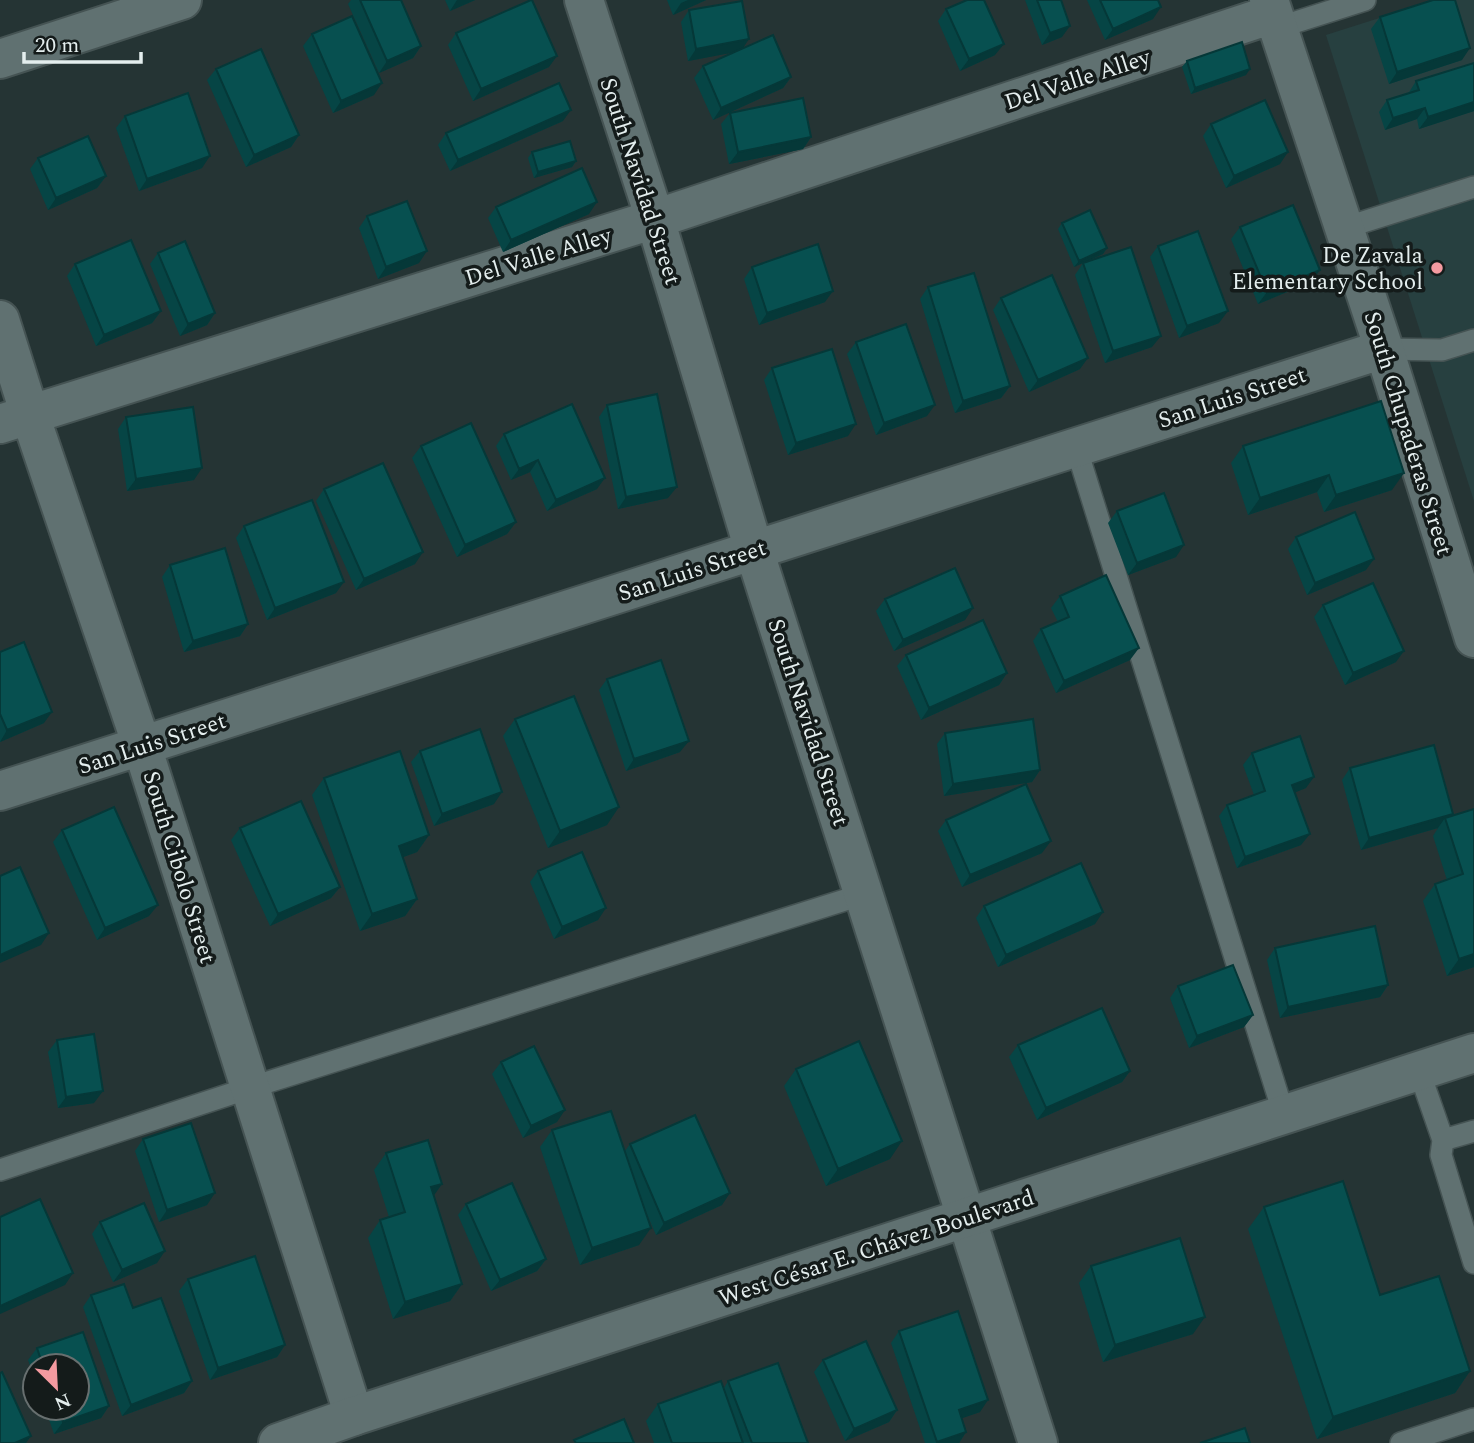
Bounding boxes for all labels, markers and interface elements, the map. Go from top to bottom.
scale bar [24,21,142,65]
text: 20 m [35,30,79,62]
street label: Del Valle Alley [1000,40,1156,120]
street label: South Navidad Street [590,73,690,290]
street label: Del Valle Alley [461,218,617,296]
place label: De Zavala Elementary School [1232,239,1423,300]
marker: De Zavala Elementary School [1429,260,1445,276]
street label: South Chupaderas Street [1354,307,1461,560]
street label: San Luis Street [1154,358,1311,439]
street label: San Luis Street [614,531,771,612]
street label: South Navidad Street [758,614,858,831]
street label: San Luis Street [74,704,231,785]
street label: South Cibolo Street [133,767,225,968]
street label: West César E. Chávez Boulevard [714,1181,1039,1316]
north arrow [21,1352,91,1422]
text: N [49,1385,75,1418]

